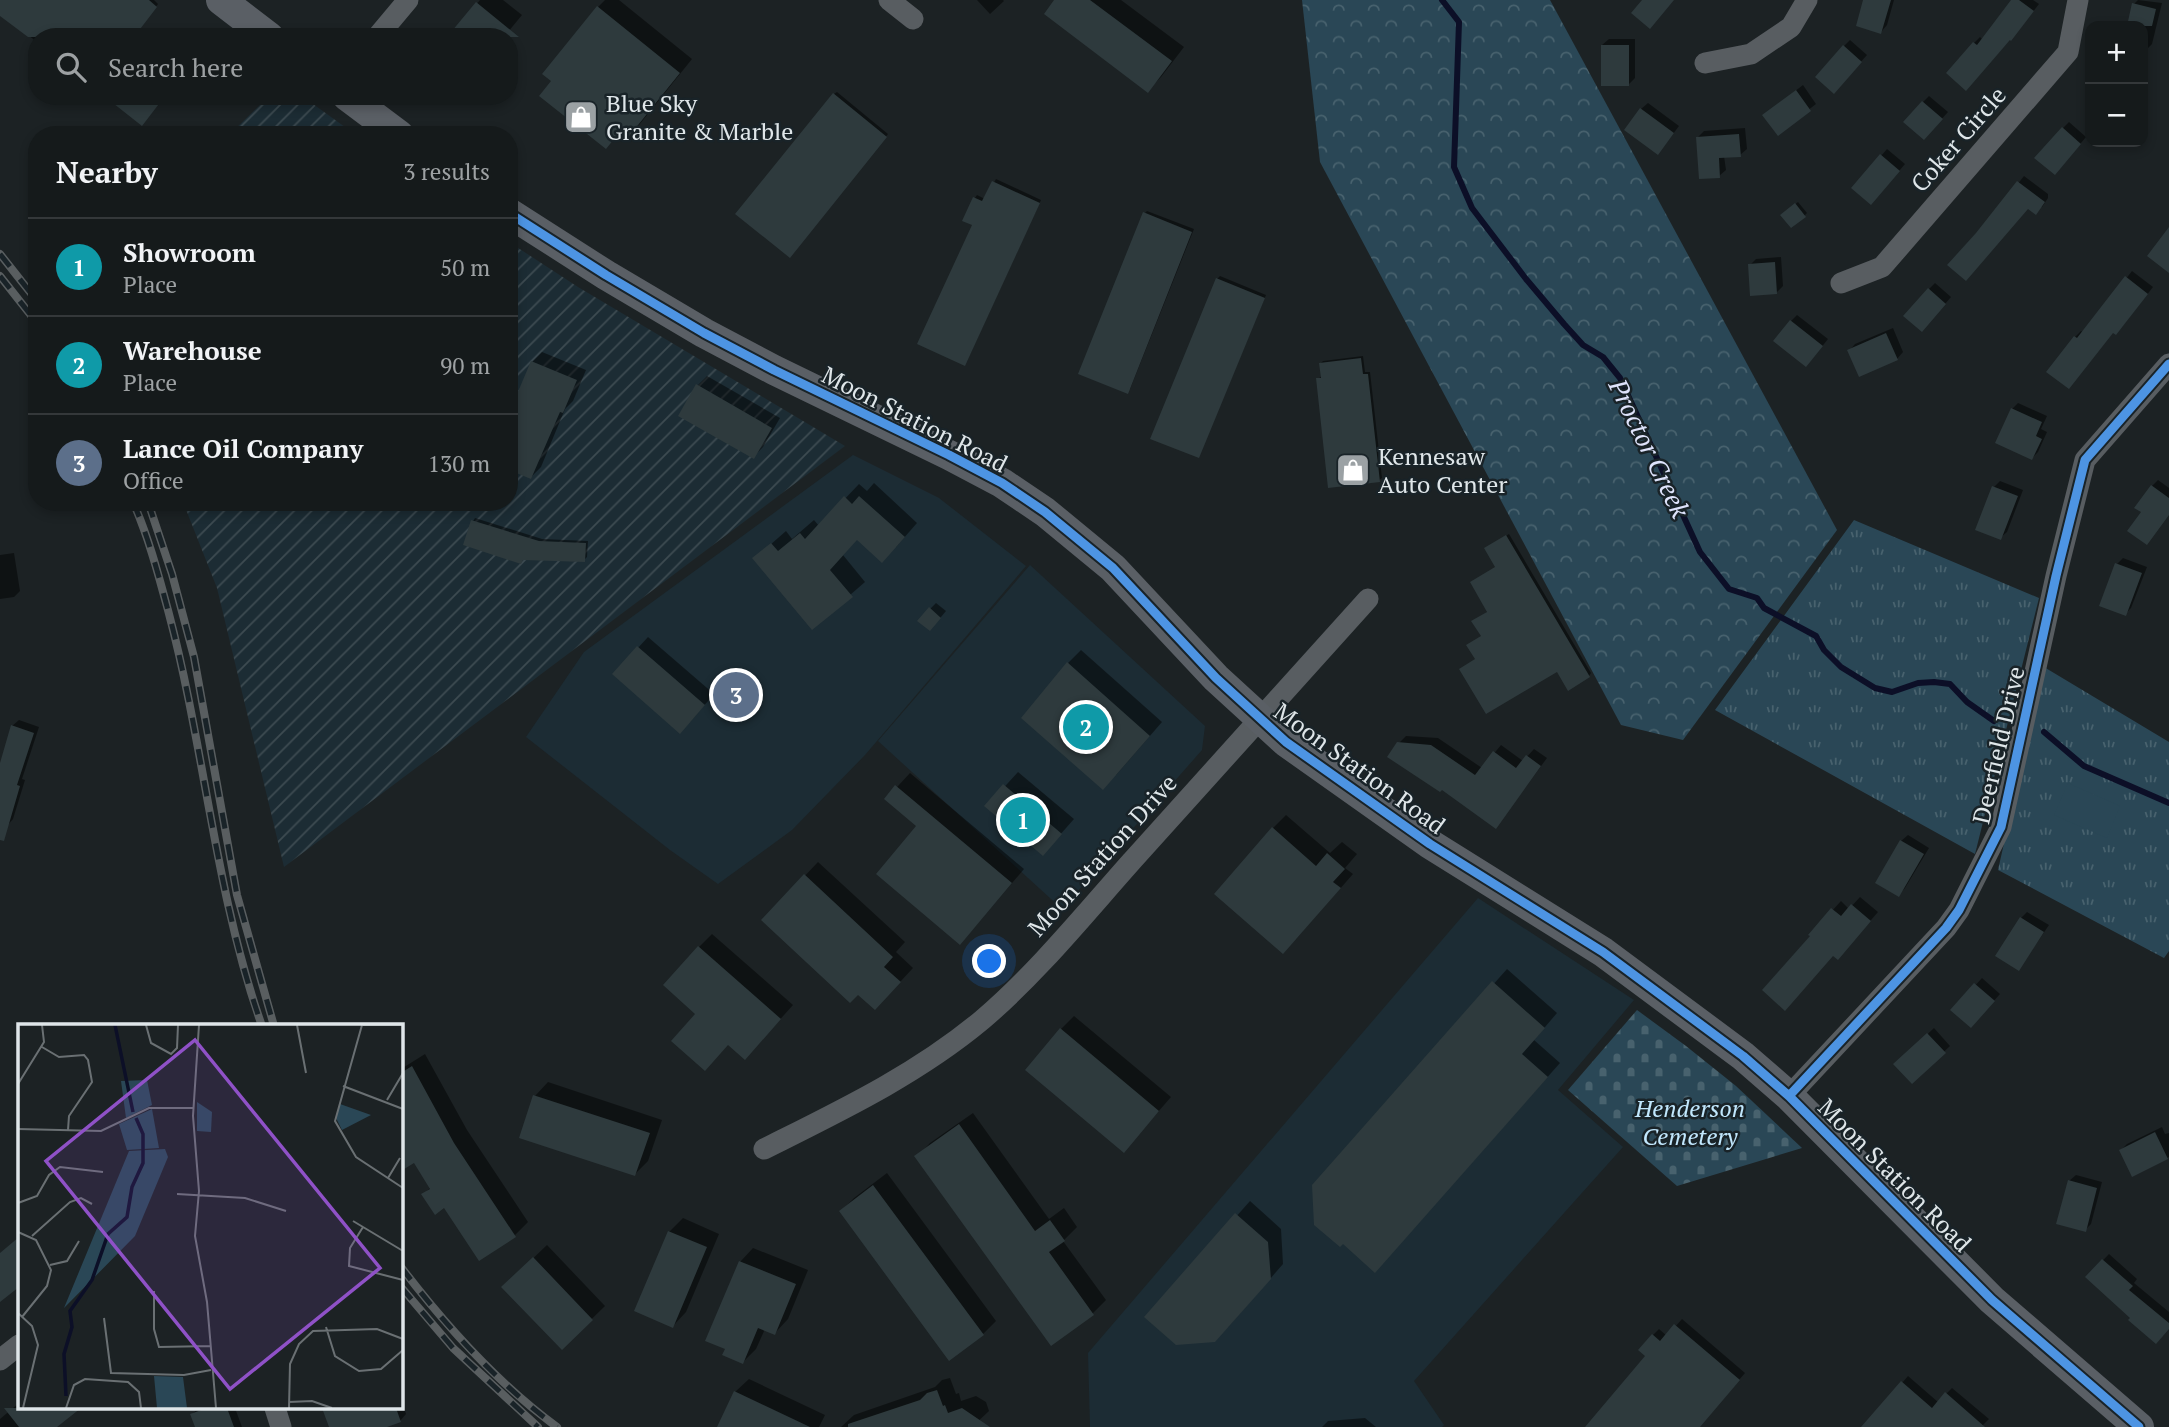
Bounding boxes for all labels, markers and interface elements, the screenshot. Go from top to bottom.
map controls [2085,21,2148,147]
button: + [2085,21,2148,84]
search box [28,28,518,105]
icon: search [52,48,90,86]
text: Search here [108,50,243,84]
street label: Coker Circle [1903,80,2013,198]
button: − [2085,84,2148,147]
place label: Blue Sky Granite & Marble [606,87,793,147]
shop icon: Blue Sky Granite & Marble [562,98,600,136]
text: Nearby [56,152,158,192]
text: 3 results [403,156,490,187]
text: Showroom [123,235,256,269]
text: 1 [73,252,86,283]
text: 50 m [440,252,490,283]
text: Place [123,269,177,300]
text: Warehouse [123,333,262,367]
text: 2 [73,350,86,381]
text: 90 m [440,350,490,381]
street label: Moon Station Road [817,358,1013,480]
text: Place [123,367,177,398]
water label: Proctor Creek [1601,372,1698,524]
text: Lance Oil Company [123,431,363,465]
place label: Kennesaw Auto Center [1378,440,1508,500]
text: 3 [73,448,86,479]
text: 130 m [428,448,490,479]
shop icon: Kennesaw Auto Center [1334,451,1372,489]
text: Office [123,465,184,496]
street label: Deerfield Drive [1964,663,2032,827]
pin: 3 [713,669,759,721]
street label: Moon Station Road [1268,695,1452,841]
pin: 2 [1063,701,1109,753]
street label: Moon Station Drive [1020,767,1184,943]
pin: 1 [1000,794,1046,846]
your location [972,944,1006,978]
inset map [18,1024,402,1410]
street label: Moon Station Road [1811,1091,1979,1259]
park label: Henderson Cemetery [1634,1092,1745,1152]

